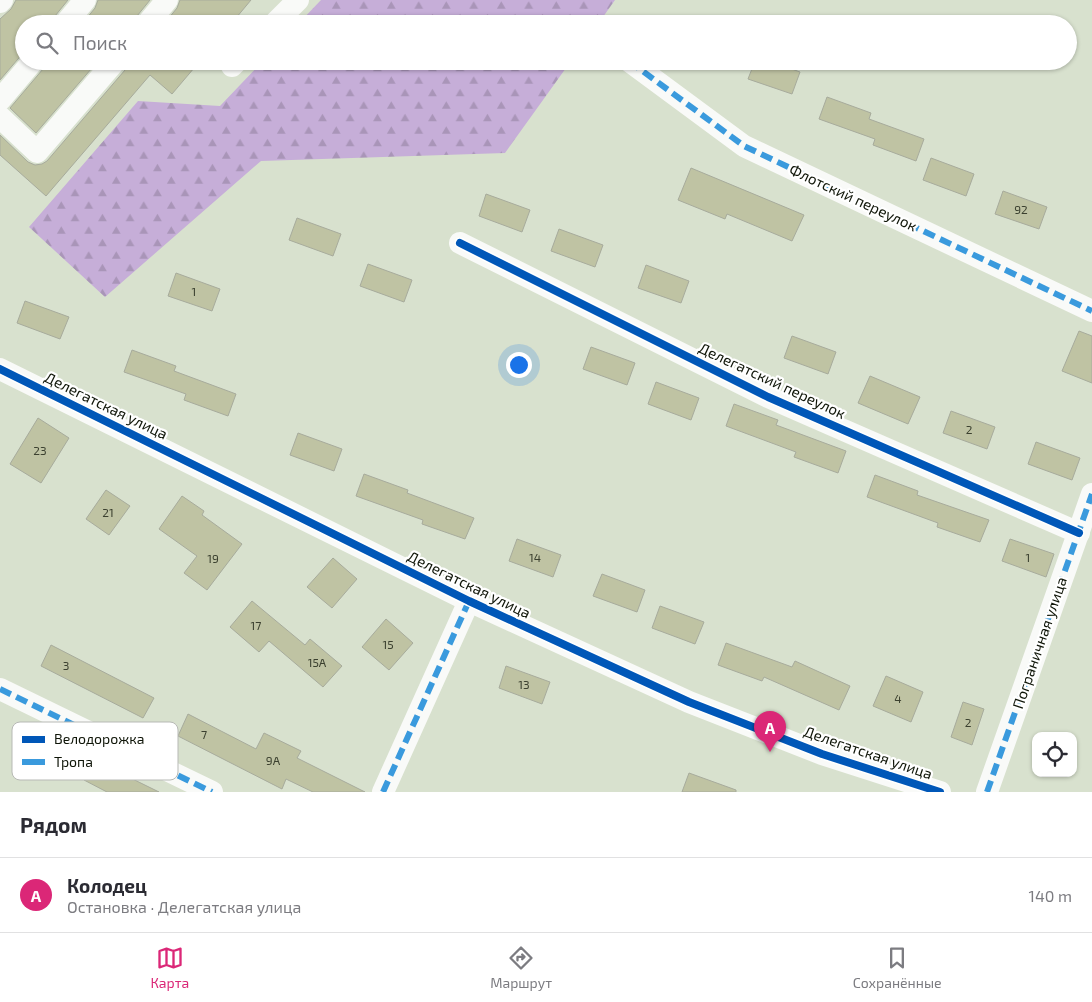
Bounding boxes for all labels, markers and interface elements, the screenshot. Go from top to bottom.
search box [15,15,1077,70]
icon: search [33,29,61,57]
text: Поиск [73,31,127,54]
street label: Флотский переулок [786,160,920,235]
house number: 92 [1014,202,1028,216]
house number: 1 [192,284,196,298]
street label: Делегатский переулок [696,338,849,423]
your location [506,352,532,378]
street label: Делегатская улица [42,368,171,444]
house number: 2 [966,422,973,436]
house number: 23 [33,443,47,457]
house number: 21 [102,505,114,519]
street label: Делегатская улица [405,547,534,623]
house number: 14 [529,550,541,564]
house number: 1 [1026,550,1030,564]
house number: 19 [207,551,219,565]
street label: Пограничная улица [1008,574,1071,711]
house number: 17 [251,618,261,632]
house number: 15 [382,637,394,651]
house number: 15А [308,655,327,669]
house number: 3 [63,658,69,672]
house number: 13 [518,677,530,691]
house number: 4 [894,691,902,705]
pin: A [754,711,786,752]
house number: 2 [965,715,972,729]
legend [12,722,178,780]
street label: Делегатская улица [801,722,935,783]
house number: 7 [201,727,207,741]
text: Велодорожка [54,730,144,747]
map controls [1032,732,1077,777]
button: locate [1032,732,1077,777]
text: Тропа [54,753,93,770]
house number: 9А [266,753,281,767]
text: Рядом [20,812,87,837]
text: Колодец [67,874,147,897]
text: A [31,886,41,905]
text: 140 m [1029,886,1072,905]
text: Остановка · Делегатская улица [67,897,301,916]
tab: Карта [150,944,189,991]
tab: Маршрут [490,944,552,991]
tab: Сохранённые [853,944,942,991]

